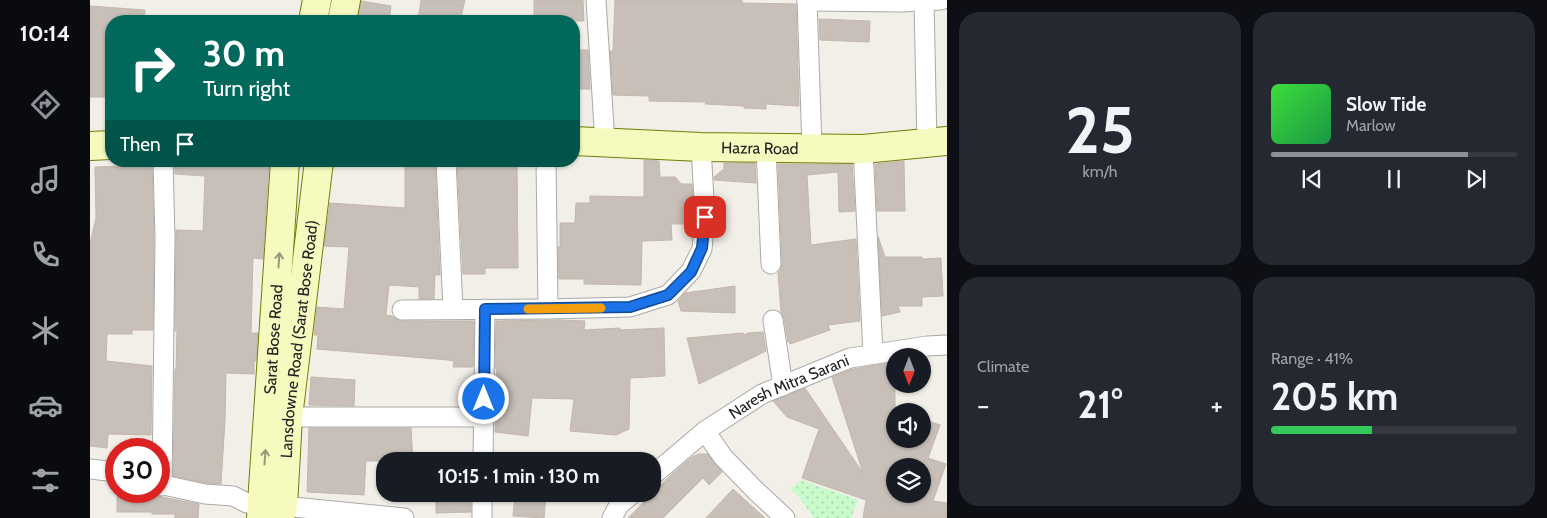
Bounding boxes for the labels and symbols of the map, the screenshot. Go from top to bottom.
street label: Hazra Road [721,138,799,158]
pin [684,196,726,238]
street label: Lansdowne Road (Sarat Bose Road) [277,219,322,459]
one-way arrow [274,253,283,269]
street label: Sarat Bose Road [260,284,287,395]
north arrow [886,348,931,392]
street label: Naresh Mitra Sarani [725,351,852,423]
position arrow [457,372,509,424]
speed limit sign: 30 [105,438,170,503]
one-way arrow [261,450,270,466]

